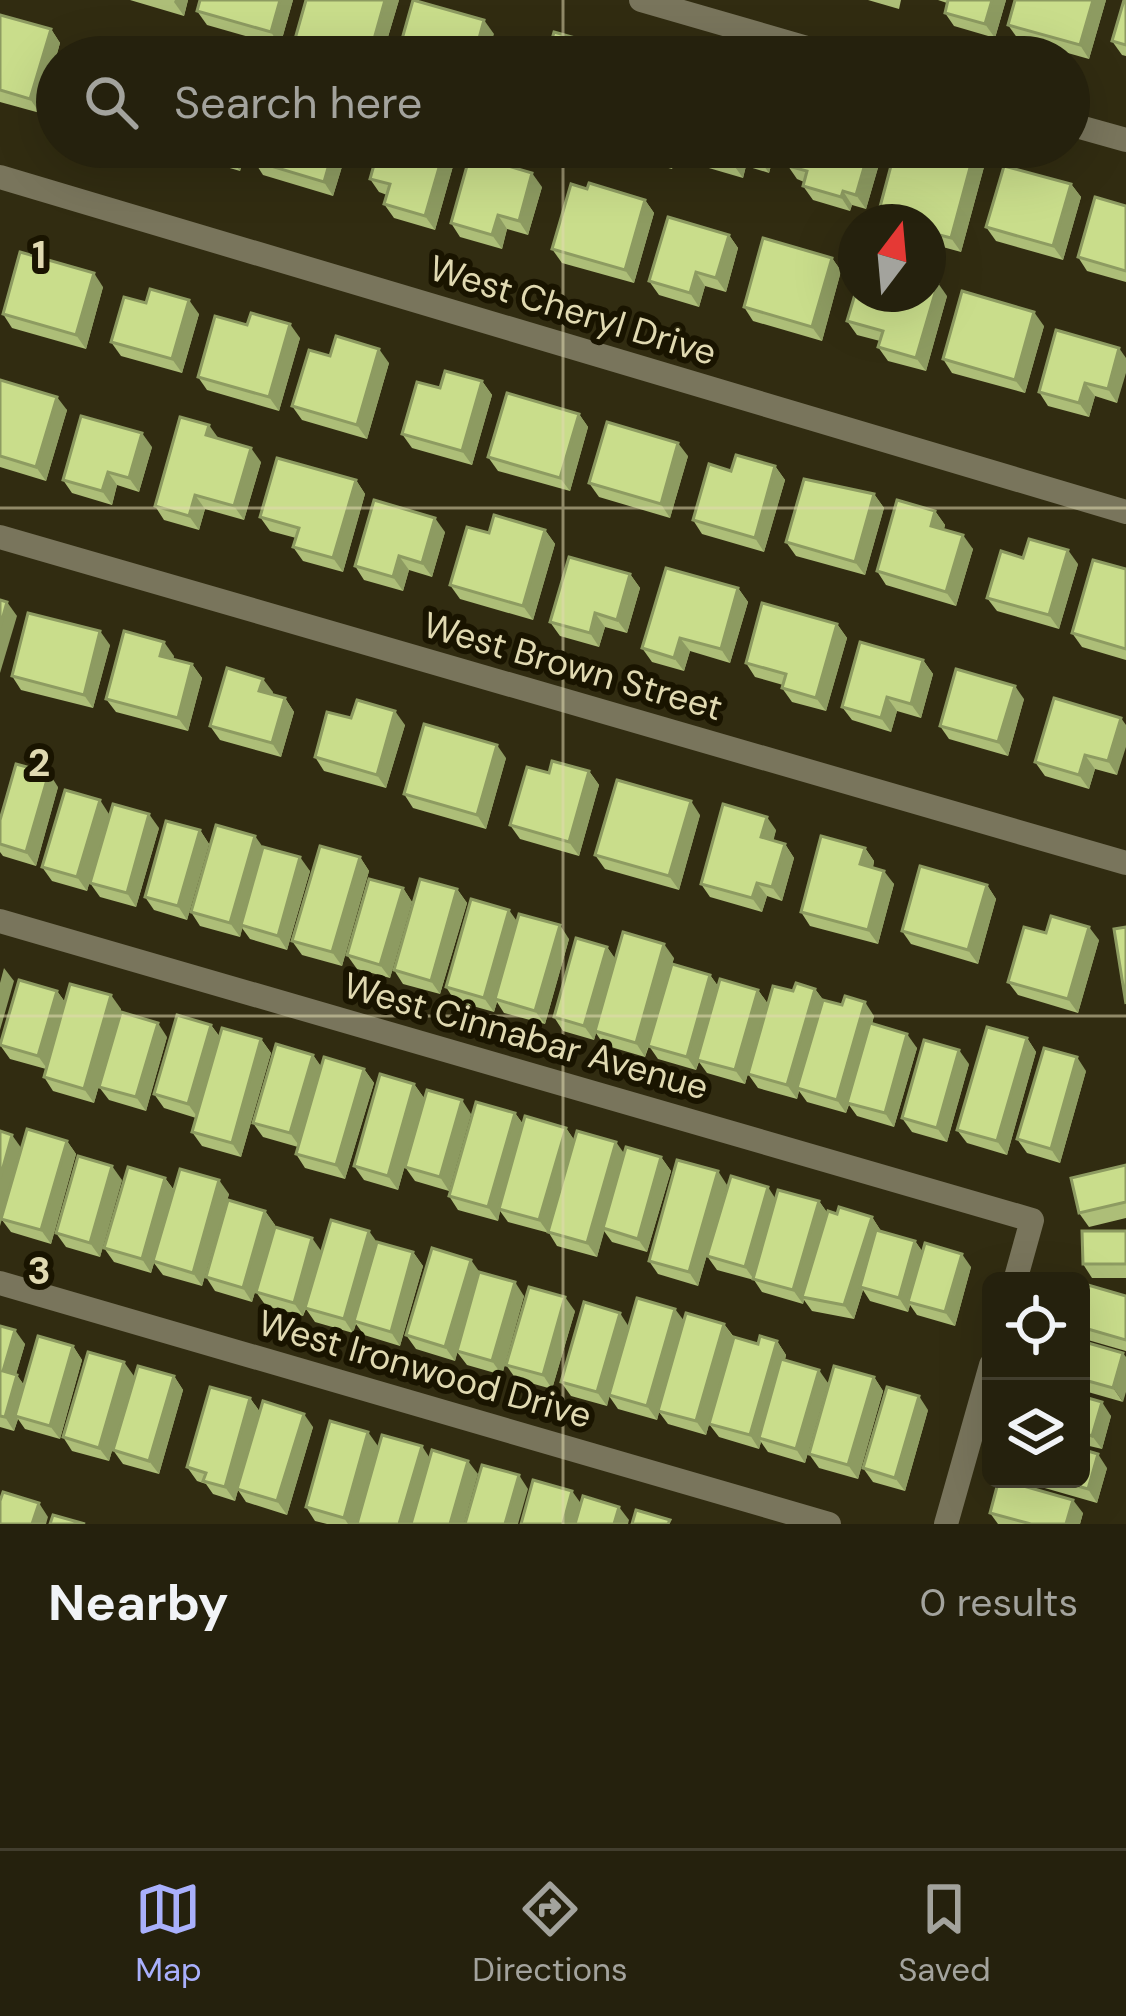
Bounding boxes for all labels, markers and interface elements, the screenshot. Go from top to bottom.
search box [36,36,1090,168]
icon: search [78,69,144,135]
text: Search here [174,73,422,132]
north arrow [838,204,946,312]
text: 1 [32,229,46,280]
street label: West Cheryl Drive [424,244,722,376]
street label: West Brown Street [418,601,728,731]
text: 2 [28,737,50,788]
street label: West Cinnabar Avenue [338,961,714,1111]
text: 3 [27,1245,51,1296]
map controls [982,1272,1090,1488]
button: locate [982,1272,1090,1380]
street label: West Ironwood Drive [253,1299,597,1439]
button: layers [982,1380,1090,1488]
text: Nearby [48,1569,229,1636]
text: 0 results [920,1577,1078,1628]
tab: Map [135,1876,202,1991]
tab: Directions [472,1876,628,1991]
tab: Saved [898,1876,991,1991]

